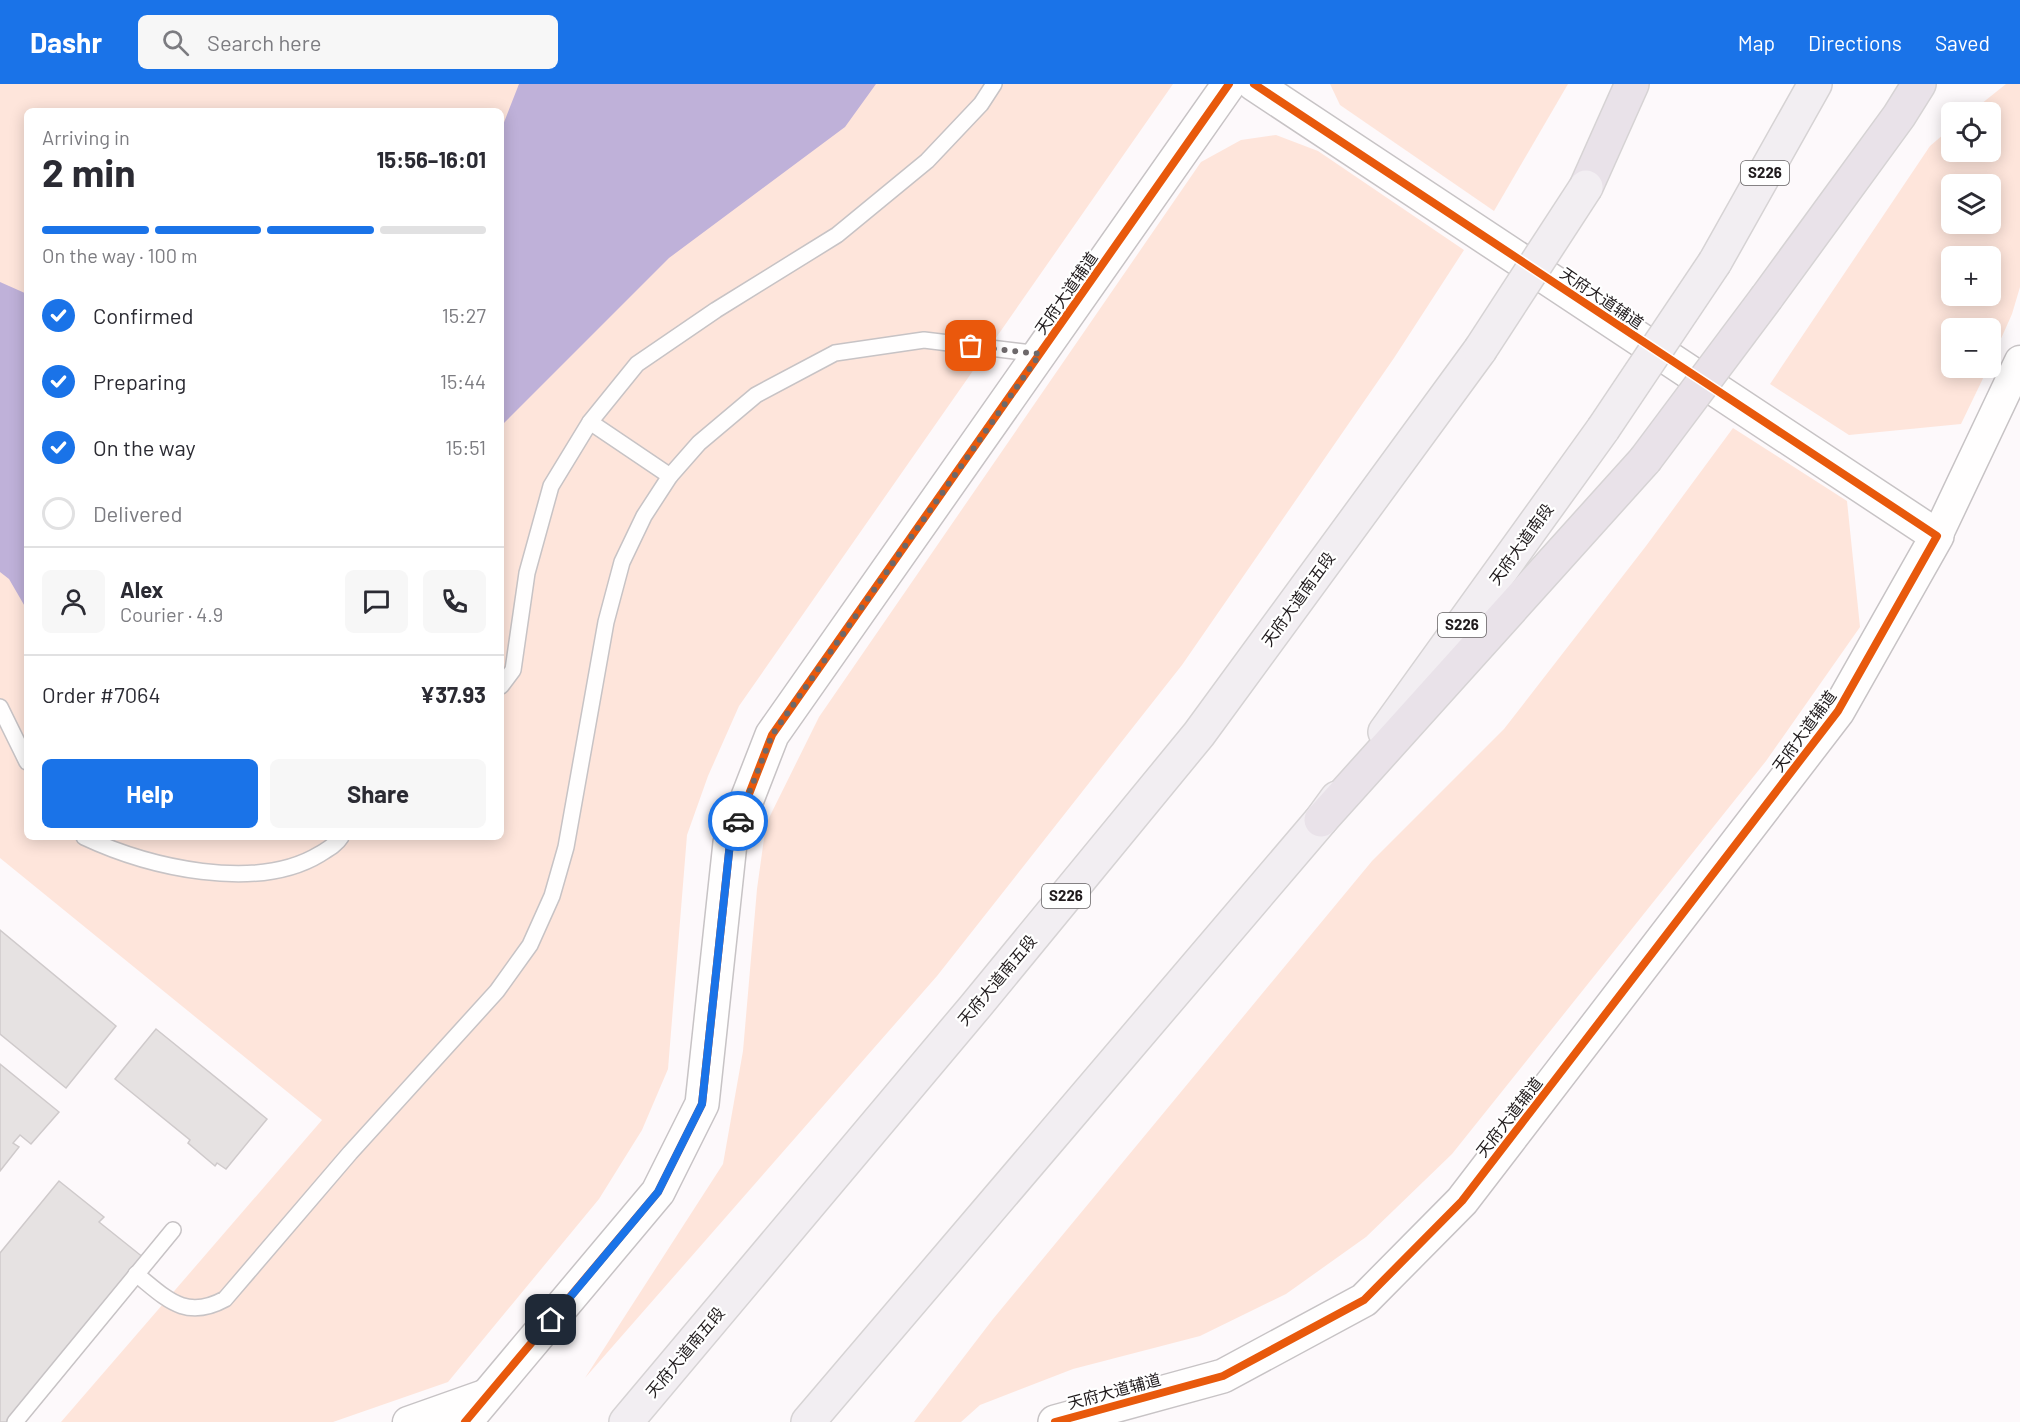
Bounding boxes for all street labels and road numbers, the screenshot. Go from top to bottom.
road number: S226 [1741,161,1789,185]
street label: 天府大道辅道 [1030,248,1101,337]
street label: 天府大道辅道 [1557,263,1647,332]
street label: 天府大道南段 [1485,499,1556,588]
street label: 天府大道南五段 [1257,548,1338,650]
road number: S226 [1438,613,1486,637]
street label: 天府大道辅道 [1768,686,1839,775]
road number: S226 [1042,884,1090,908]
street label: 天府大道南五段 [953,931,1040,1029]
street label: 天府大道辅道 [1472,1073,1546,1160]
street label: 天府大道南五段 [641,1303,728,1401]
street label: 天府大道辅道 [1065,1369,1163,1412]

